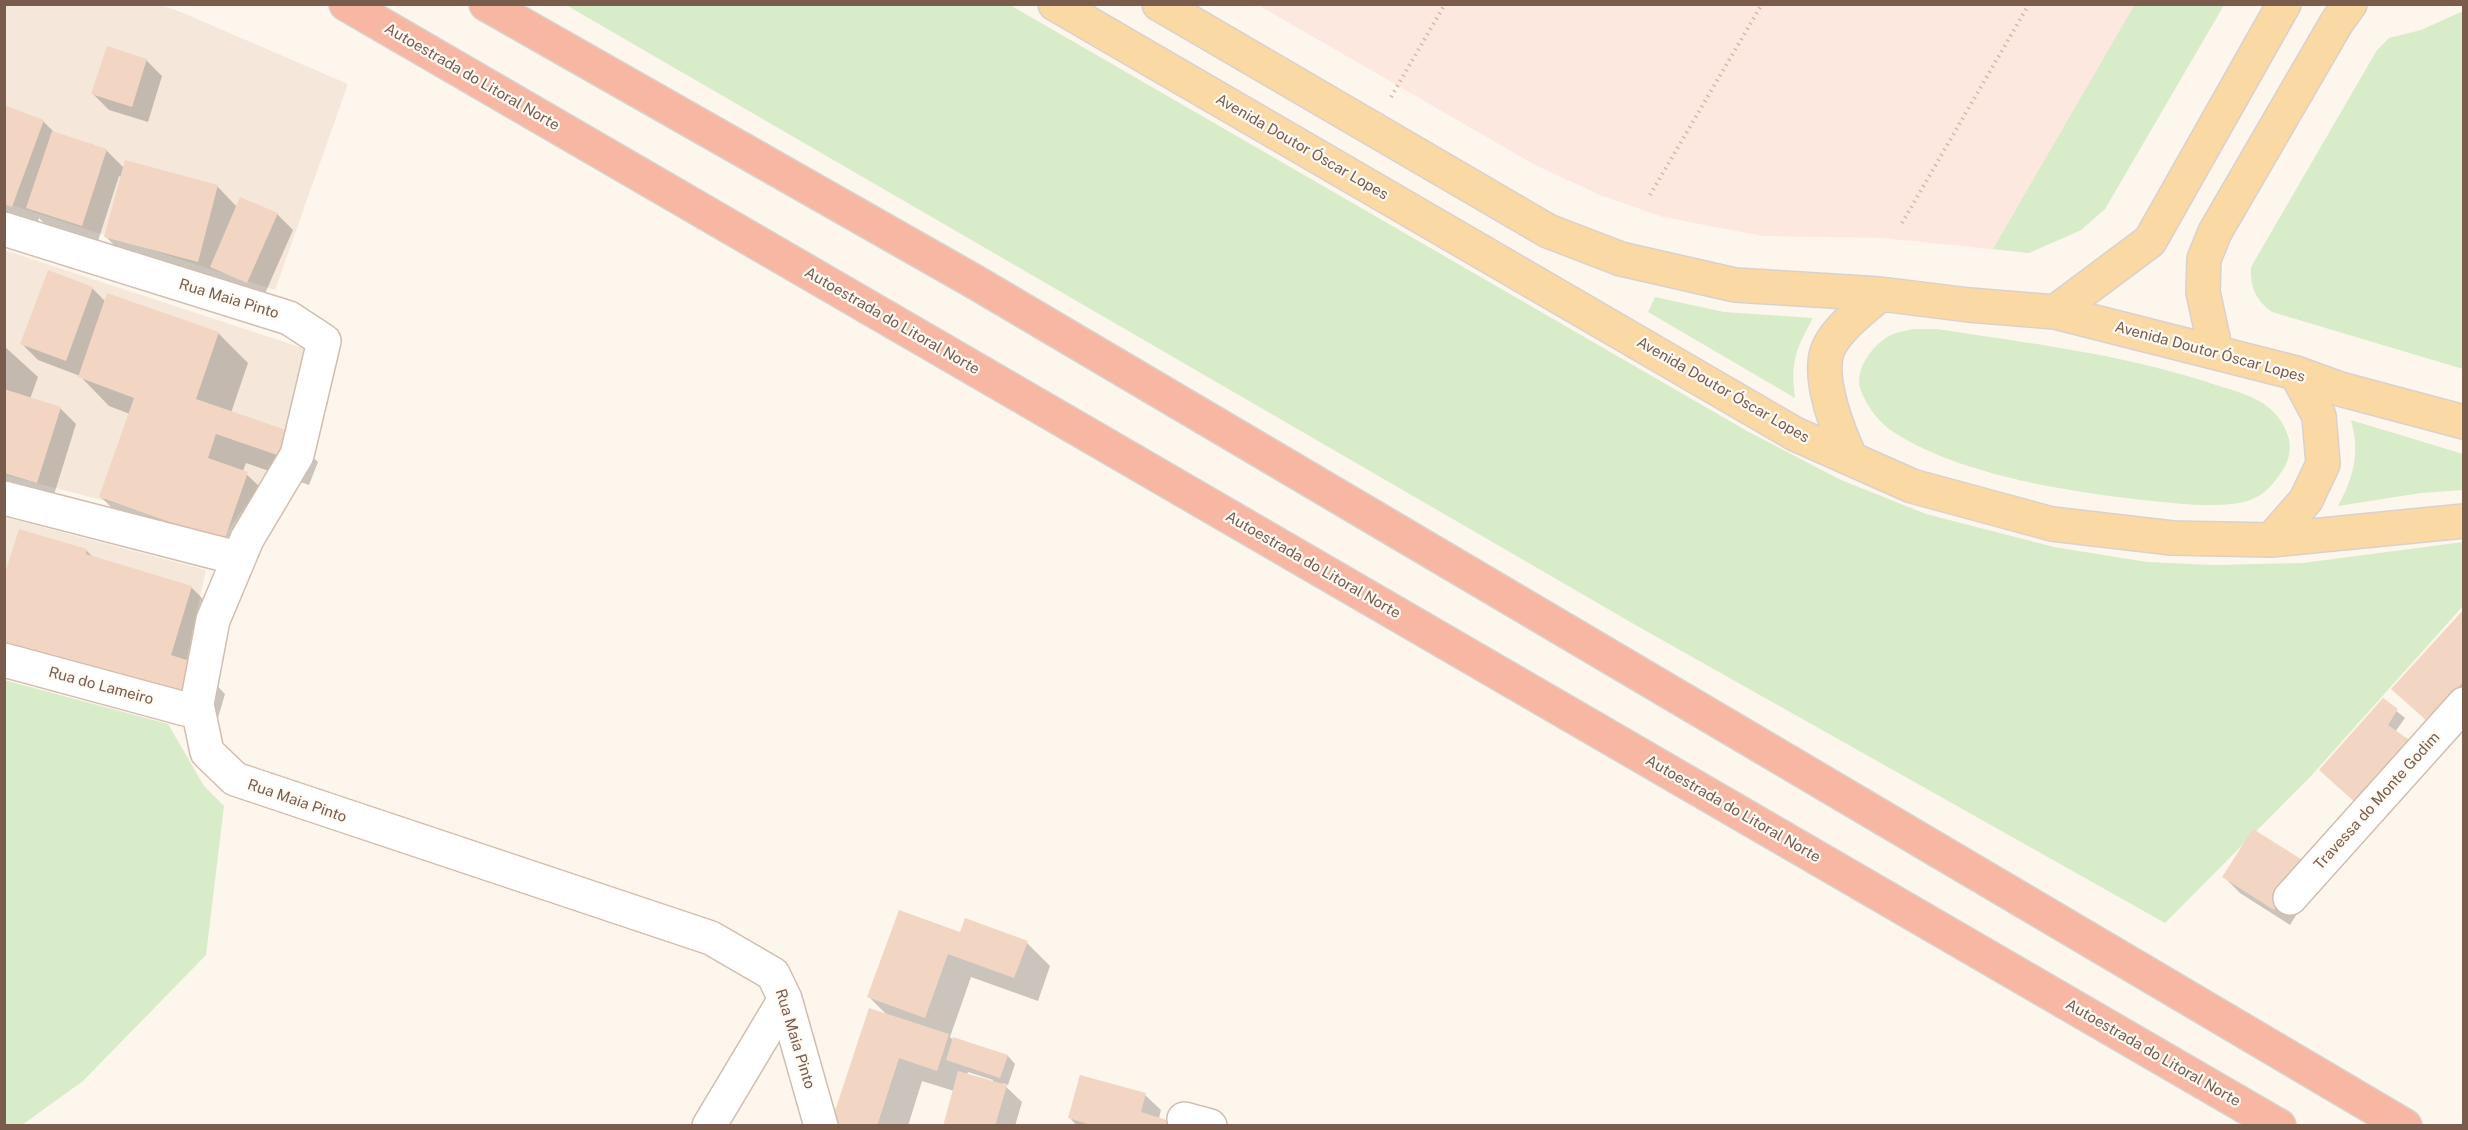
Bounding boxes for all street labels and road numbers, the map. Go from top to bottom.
street label: Autoestrada do Litoral Norte [381,19,563,135]
street label: Avenida Doutor Óscar Lopes [1212,90,1392,204]
street label: Autoestrada do Litoral Norte [801,263,983,379]
street label: Rua Maia Pinto [177,275,281,323]
street label: Avenida Doutor Óscar Lopes [2113,318,2307,386]
street label: Avenida Doutor Óscar Lopes [1633,333,1813,447]
street label: Autoestrada do Litoral Norte [1222,507,1404,623]
street label: Rua do Lameiro [47,663,155,709]
street label: Travessa do Monte Godim [2310,728,2444,874]
street label: Autoestrada do Litoral Norte [1642,751,1824,867]
street label: Rua Maia Pinto [245,776,349,826]
street label: Rua Maia Pinto [771,987,819,1091]
street label: Autoestrada do Litoral Norte [2062,995,2244,1111]

